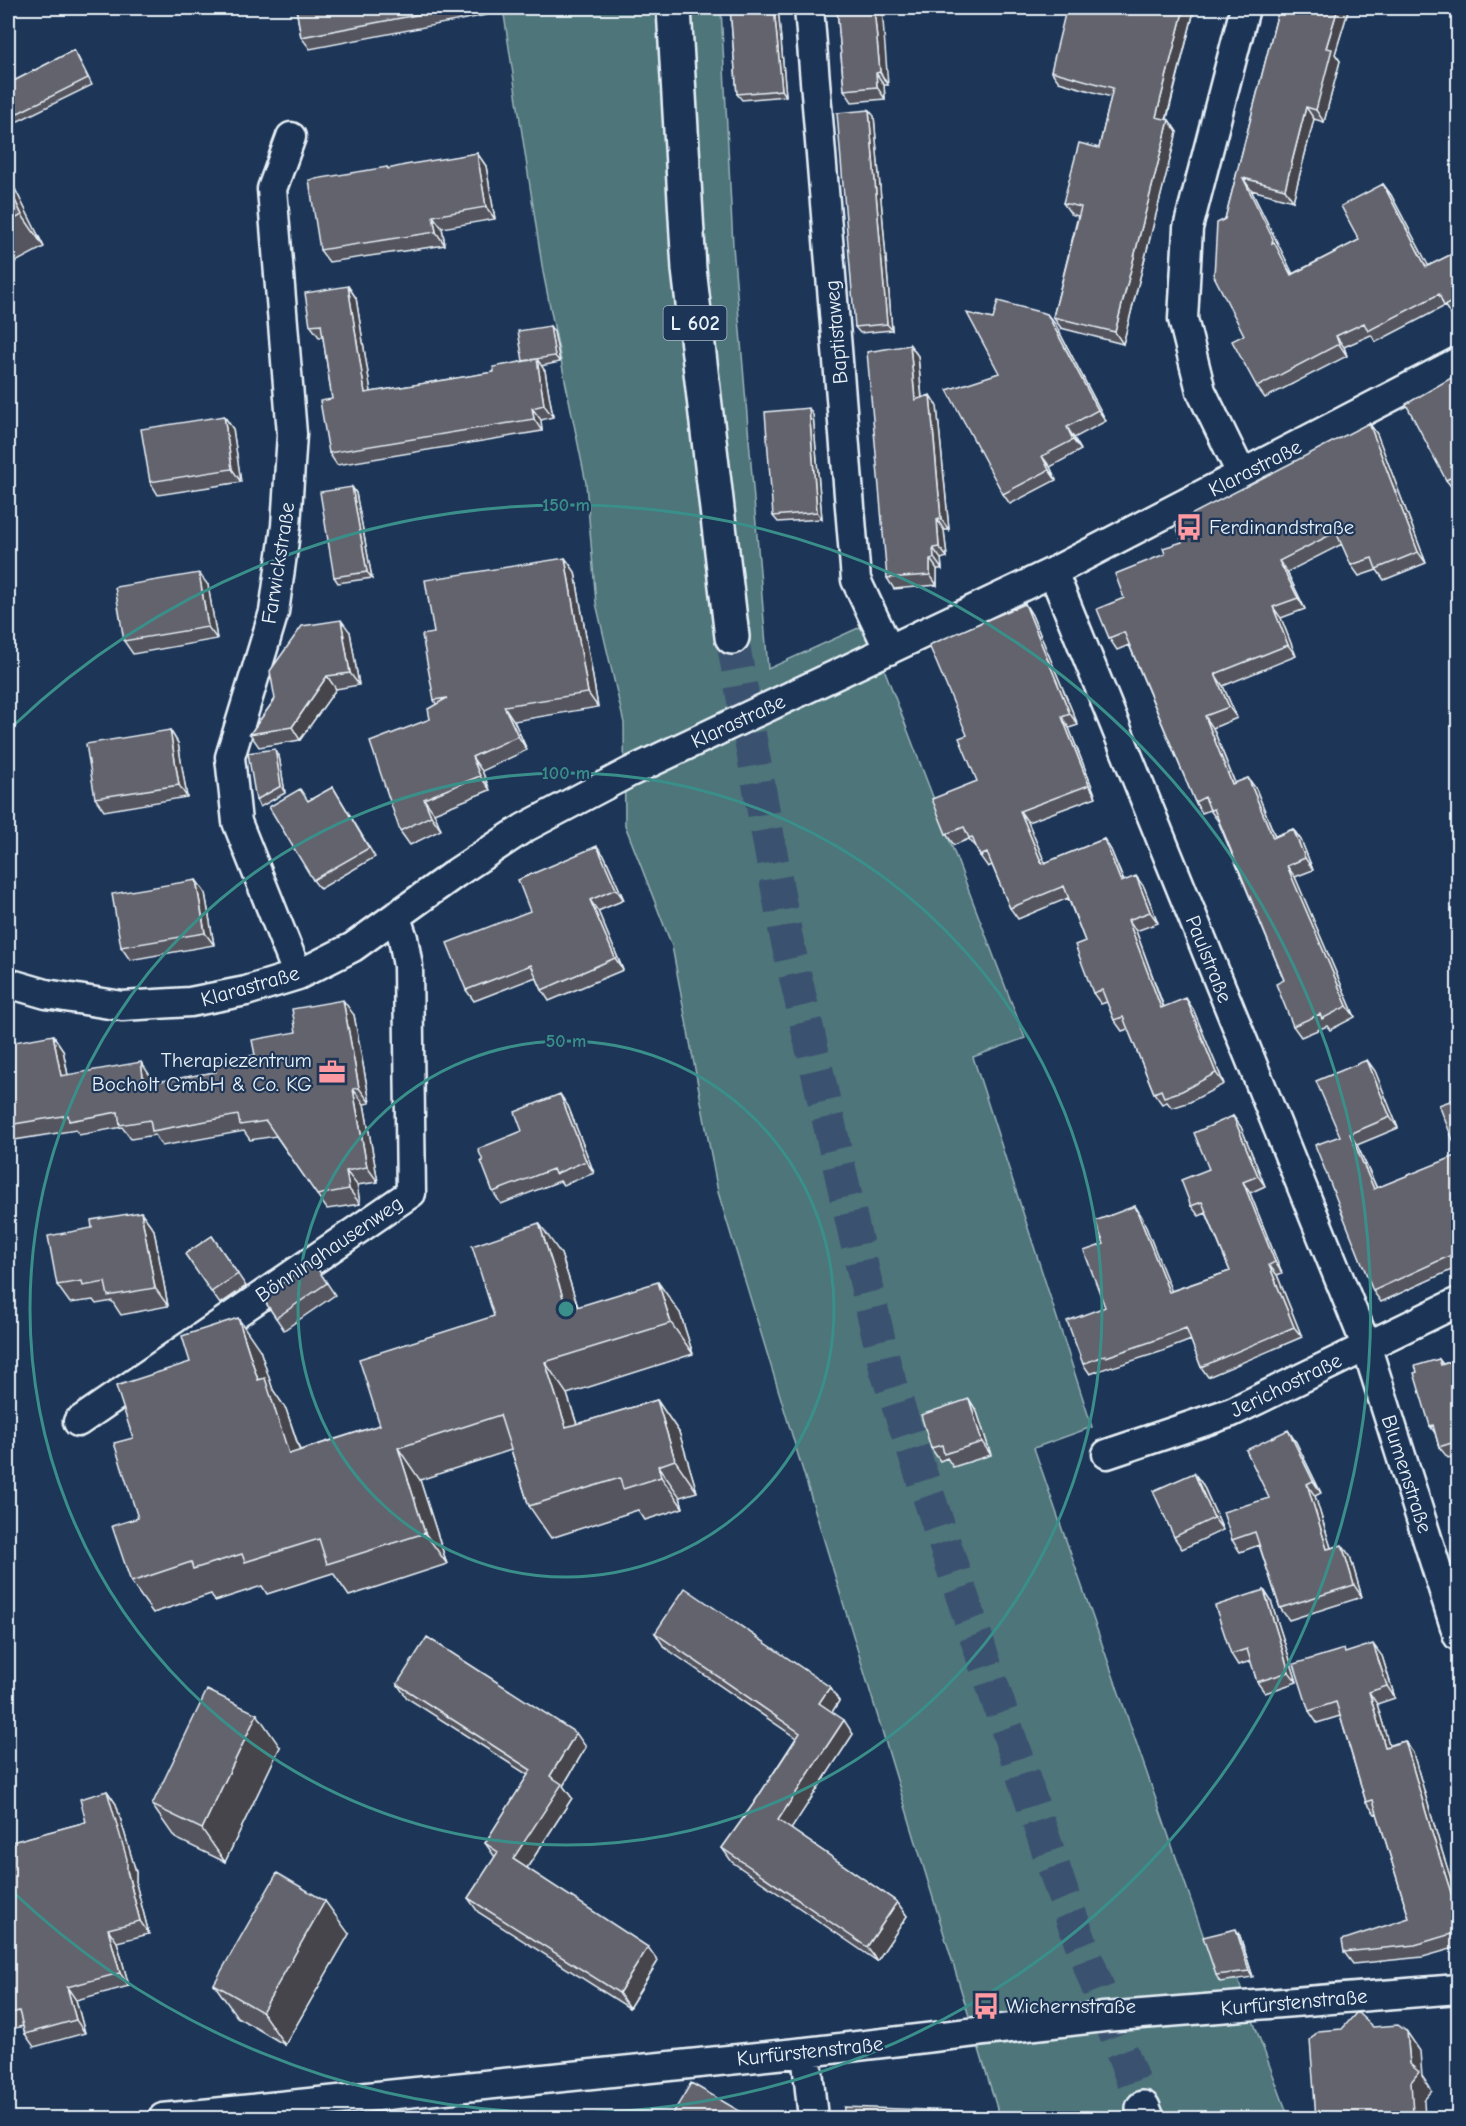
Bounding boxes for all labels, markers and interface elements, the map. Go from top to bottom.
street label: Baptistaweg [819,279,853,385]
road number: L 602 [664,306,726,340]
street label: Klarastraße [1205,434,1305,502]
text: 150 m [542,495,590,516]
street label: Farwickstraße [257,500,299,626]
bus stop icon: Ferdinandstraße [1174,512,1204,542]
place label: Ferdinandstraße [1209,515,1354,539]
street label: Klarastraße [687,689,789,753]
text: 100 m [542,763,590,784]
street label: Paulstraße [1181,912,1237,1006]
street label: Klarastraße [198,961,302,1011]
text: 50 m [546,1031,586,1052]
place label: Therapiezentrum Bocholt GmbH & Co. KG [92,1048,312,1096]
office icon: Therapiezentrum Bocholt GmbH & Co. KG [317,1057,347,1087]
street label: Bönninghausenweg [251,1191,407,1307]
centre of rings [556,1299,576,1319]
street label: Jerichostraße [1227,1348,1345,1422]
street label: Blumenstraße [1377,1412,1437,1536]
street label: Kurfürstenstraße [1220,1984,1368,2020]
bus stop icon: Wichernstraße [971,1991,1001,2021]
place label: Wichernstraße [1006,1994,1136,2018]
street label: Kurfürstenstraße [736,2031,884,2071]

